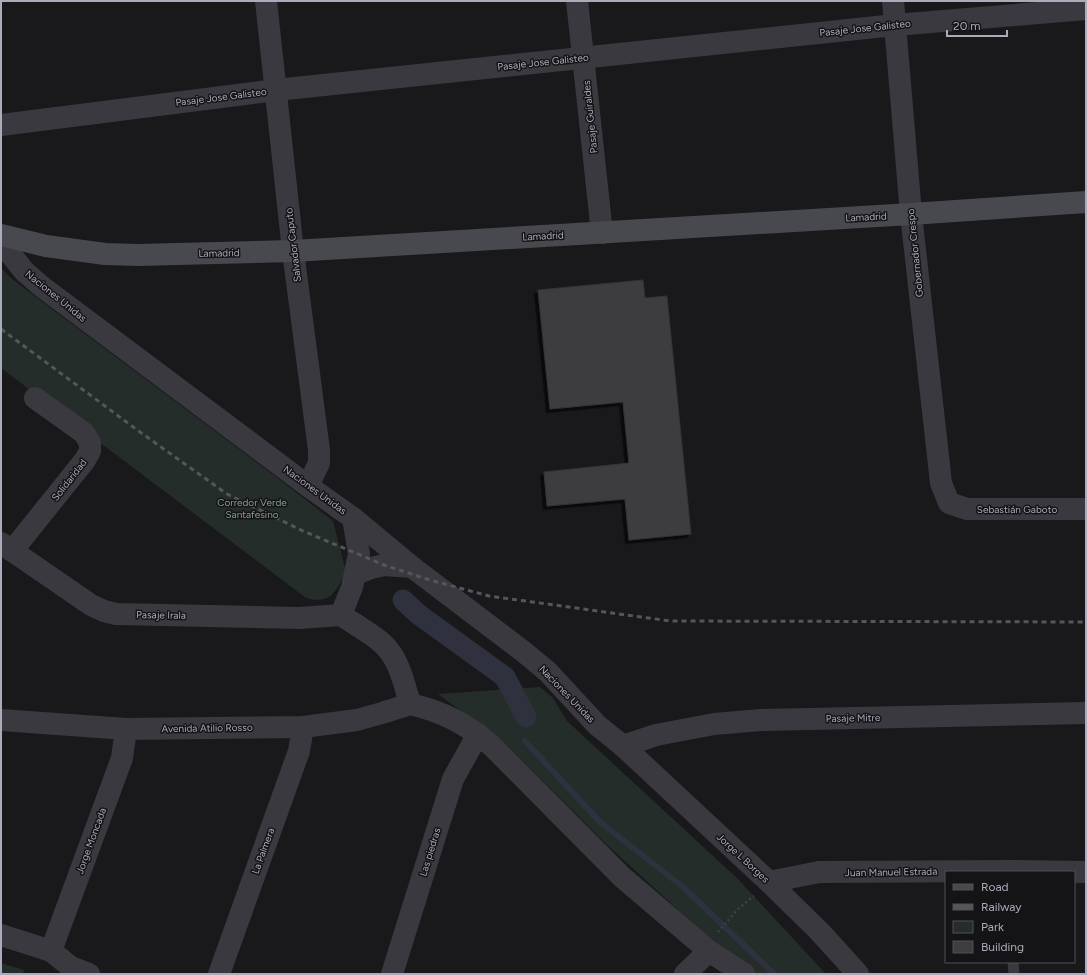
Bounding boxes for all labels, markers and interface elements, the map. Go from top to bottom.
scale bar [947,12,1007,38]
street label: Pasaje Jose Galisteo [819,17,911,39]
text: 20 m [953,19,981,33]
street label: Pasaje Jose Galisteo [497,51,589,73]
street label: Pasaje Guiraldes [580,80,600,154]
street label: Pasaje Jose Galisteo [175,85,267,109]
street label: Salvador Caputo [282,207,304,283]
street label: Gobernador Crespo [904,208,926,298]
street label: Lamadrid [845,209,887,225]
street label: Lamadrid [522,228,564,244]
street label: Lamadrid [198,246,240,260]
street label: Naciones Unidas [23,267,90,325]
street label: Solidaridad [49,456,90,504]
street label: Naciones Unidas [281,463,349,518]
park label: Corredor Verde Santafesino [217,496,287,521]
street label: Sebastián Gaboto [977,503,1057,516]
street label: Pasaje Irala [136,608,186,622]
street label: Naciones Unidas [536,662,598,726]
street label: Pasaje Mitre [826,711,881,725]
street label: Avenida Atilio Rosso [161,721,253,735]
street label: Jorge Moncada [73,806,109,876]
street label: La Palmera [249,826,277,876]
street label: Las piedras [416,826,444,878]
street label: Jorge L Borges [714,830,772,886]
street label: Juan Manuel Estrada [845,865,937,879]
legend [945,871,1075,963]
text: Road [981,880,1009,894]
text: Railway [981,900,1022,914]
text: Park [981,920,1004,934]
text: Building [981,940,1024,954]

